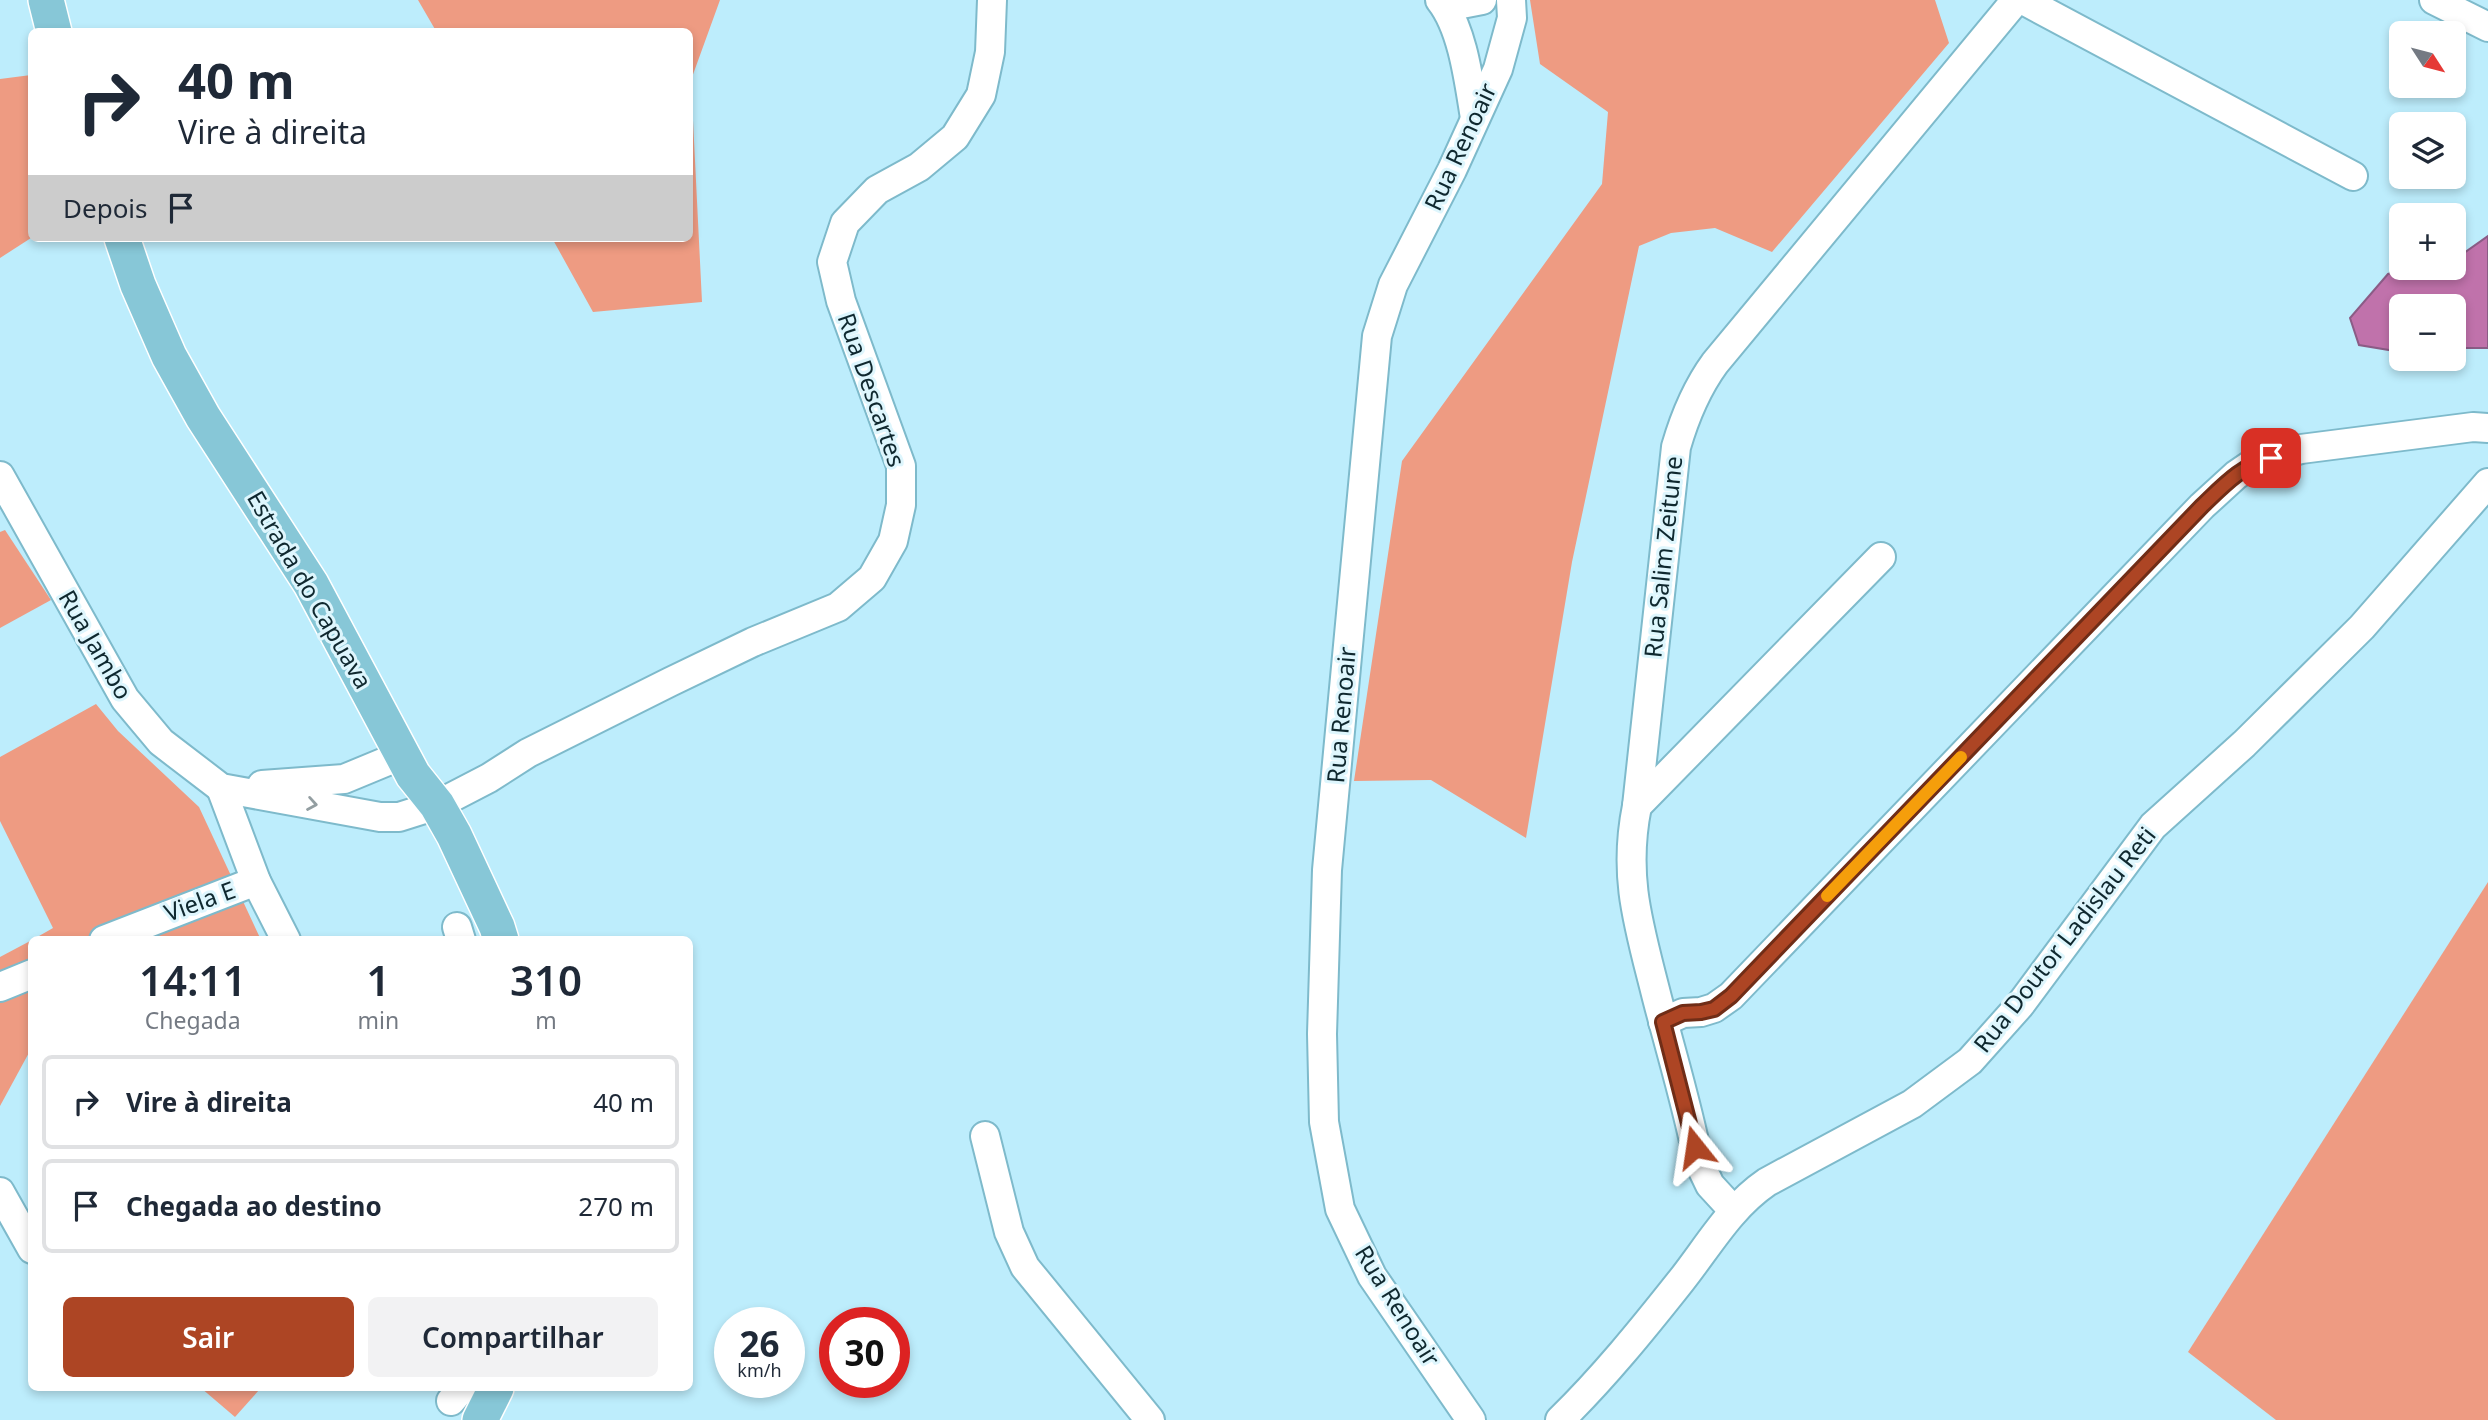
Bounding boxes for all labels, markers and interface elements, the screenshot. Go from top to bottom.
north arrow [2389,21,2466,98]
map controls [2389,21,2466,371]
text: 40 m [178,47,295,113]
icon: right [63,56,154,147]
street label: Rua Renoair [1416,77,1504,215]
text: Vire à direita [178,110,367,153]
button: layers [2389,112,2466,189]
icon: arrive [162,189,200,227]
text: Depois [63,190,148,226]
button: + [2389,203,2466,280]
button: − [2389,294,2466,371]
street label: Rua Descartes [831,308,914,471]
pin [2241,428,2301,488]
icon: arrive [2252,439,2290,477]
street label: Rua Salim Zeitune [1636,454,1690,659]
street label: Estrada do Capuava [240,484,381,694]
street label: Rua Jambo [52,584,141,705]
street label: Rua Renoair [1318,645,1363,784]
one-way arrow [306,796,318,811]
street label: Rua Doutor Ladislau Reti [1965,819,2162,1059]
street label: Viela E [159,873,240,929]
text: 14:11 [139,951,247,1008]
text: 1 [366,951,390,1008]
text: 310 [510,951,582,1008]
text: Chegada [145,1004,241,1036]
text: min [357,1004,399,1036]
text: m [535,1004,557,1036]
icon: right [67,1083,105,1121]
text: Vire à direita [126,1084,292,1120]
text: 40 m [593,1084,654,1120]
position arrow [1658,1110,1732,1184]
icon: arrive [67,1187,105,1225]
text: Chegada ao destino [126,1188,382,1224]
text: 270 m [578,1188,654,1224]
street label: Rua Renoair [1348,1238,1449,1372]
button: Sair [63,1297,354,1377]
button: Compartilhar [368,1297,658,1377]
speed limit sign: 30 [819,1307,910,1398]
text: 26 [739,1320,780,1367]
text: km/h [737,1358,782,1382]

